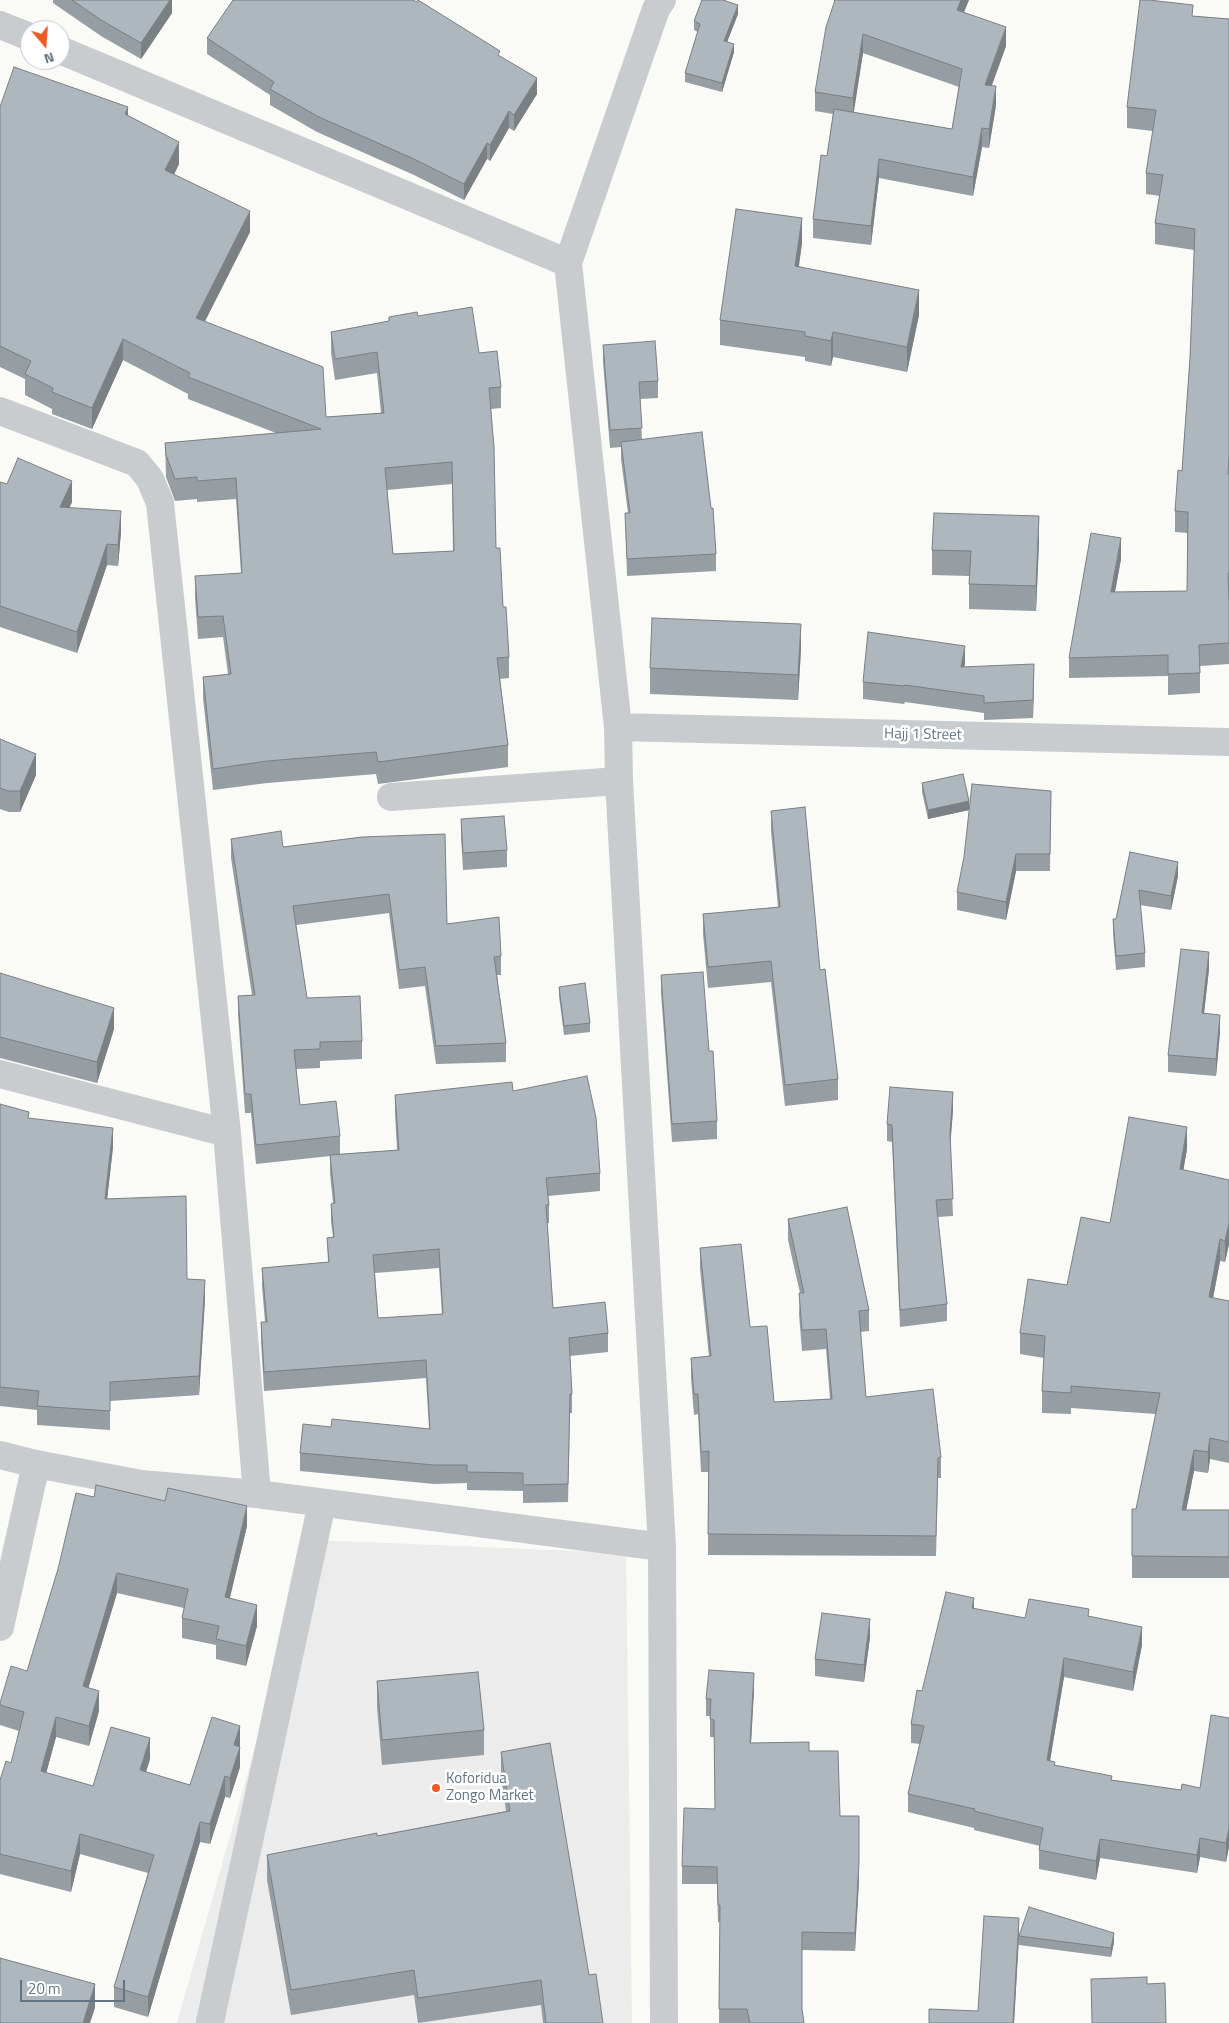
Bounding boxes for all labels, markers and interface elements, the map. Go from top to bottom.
north arrow [20,20,70,70]
text: N [42,47,57,70]
street label: Hajj 1 Street [884,725,962,745]
place label: Koforidua Zongo Market [446,1770,534,1805]
marker: Koforidua Zongo Market [430,1782,442,1794]
scale bar [22,1970,128,2002]
text: 20 m [28,1977,61,2000]

